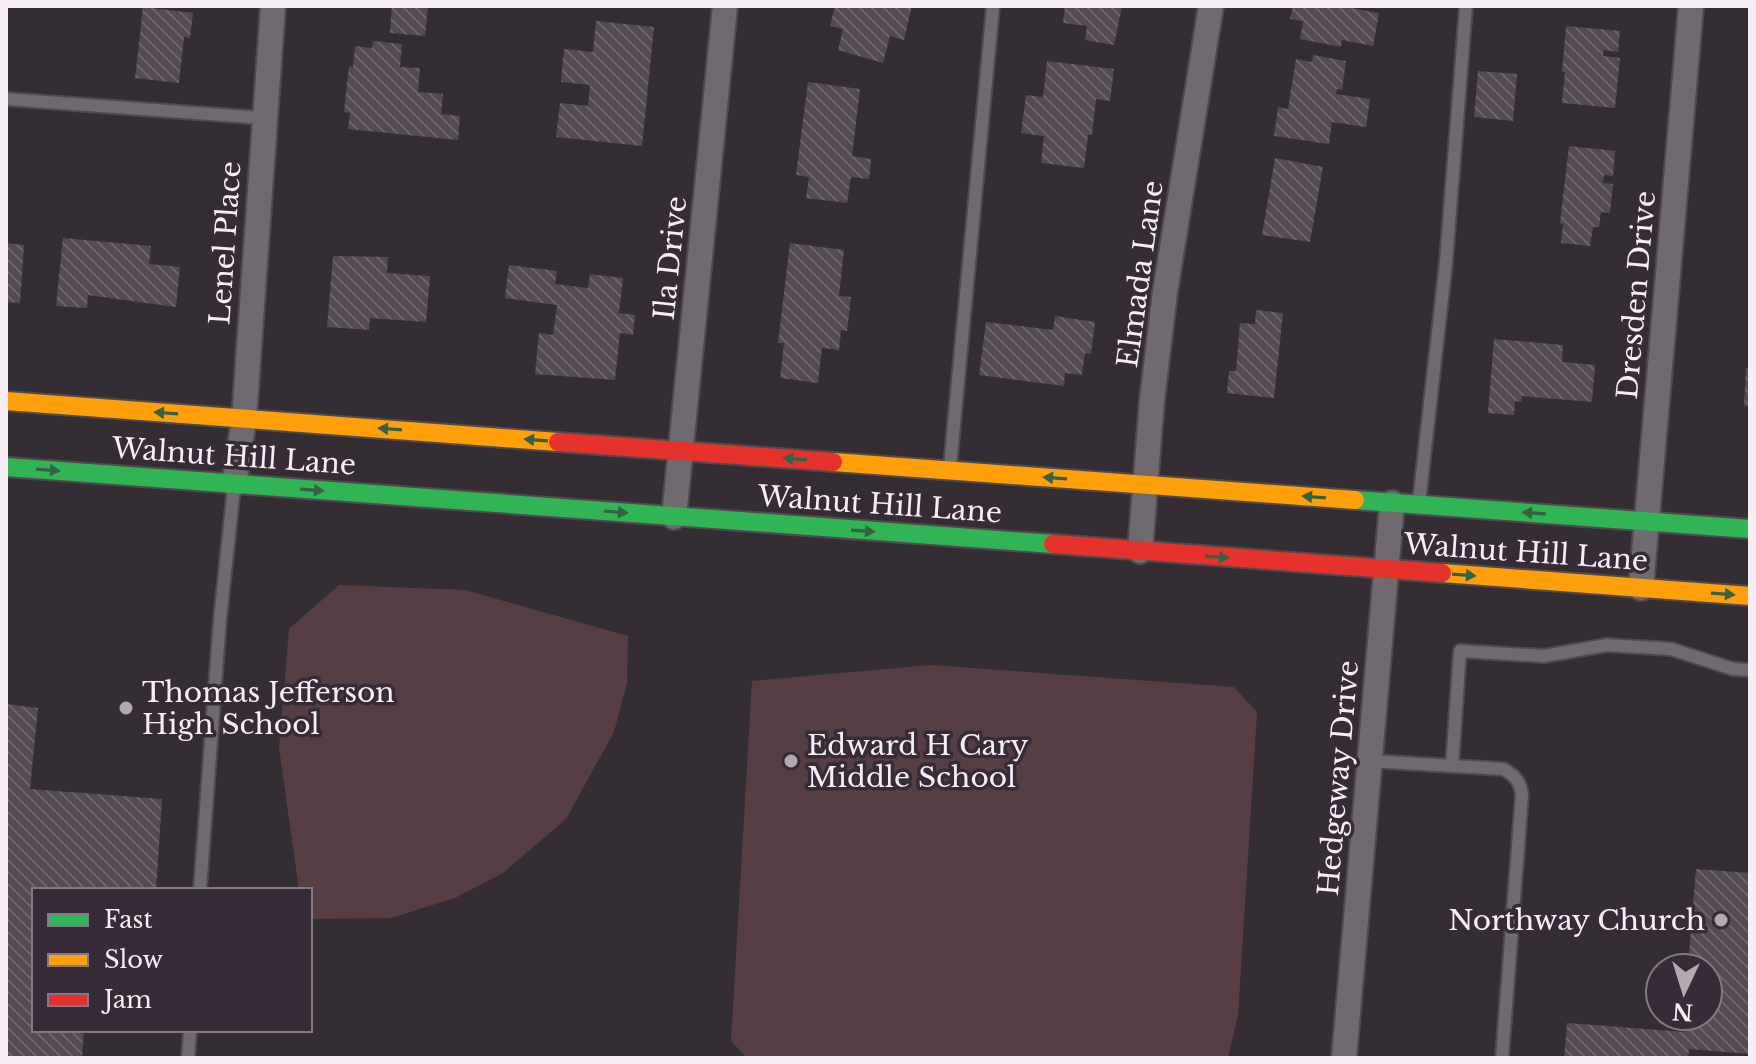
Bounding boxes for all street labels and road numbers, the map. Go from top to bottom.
street label: Lenel Place [202,160,249,326]
street label: Elmada Lane [1110,178,1171,370]
street label: Dresden Drive [1610,189,1663,401]
street label: Ila Drive [647,195,694,322]
street label: Walnut Hill Lane [110,430,357,482]
street label: Walnut Hill Lane [756,478,1003,530]
street label: Walnut Hill Lane [1402,526,1649,578]
street label: Hedgeway Drive [1311,659,1366,897]

